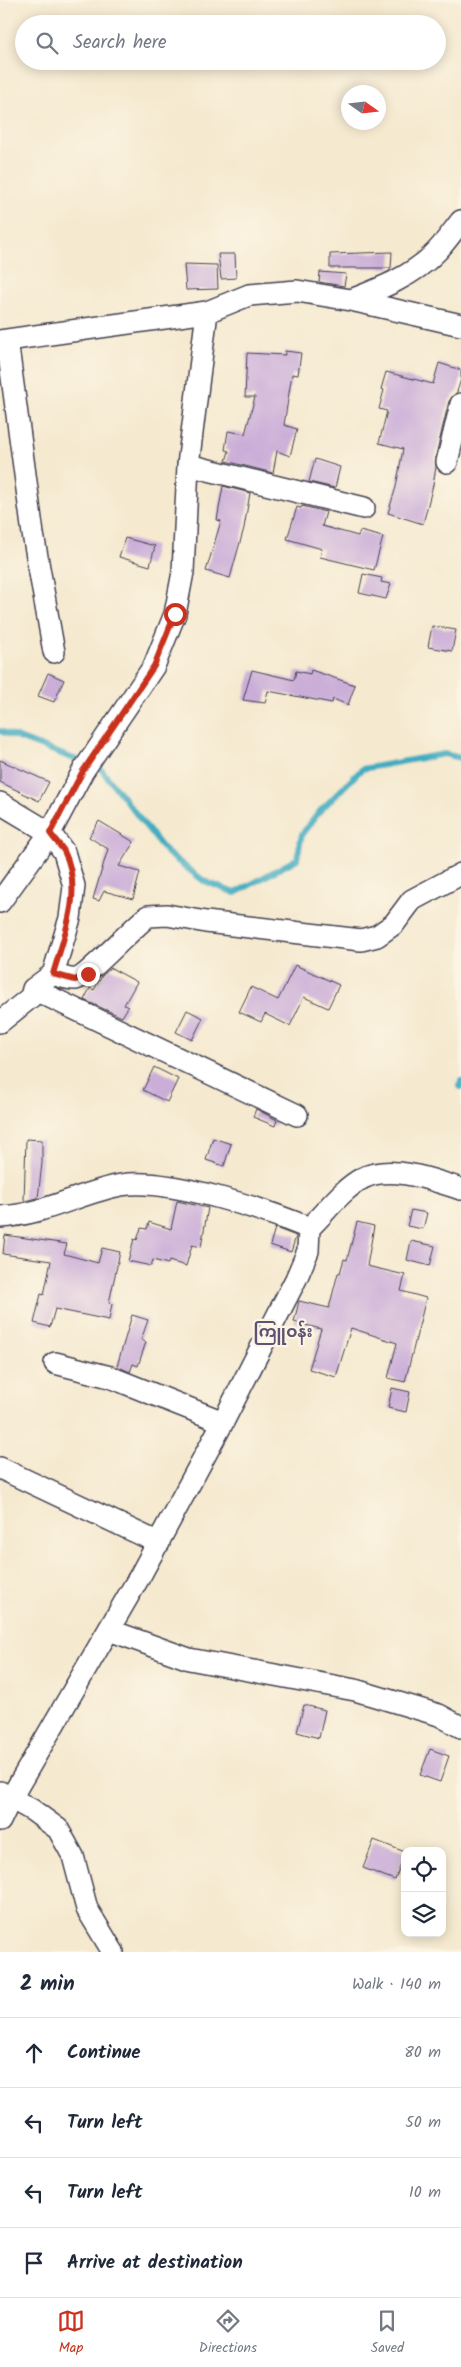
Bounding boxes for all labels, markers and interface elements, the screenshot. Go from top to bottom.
search box [15,15,446,70]
text: Search here [73,28,167,58]
icon: search [33,29,61,57]
north arrow [341,85,386,130]
route start [164,603,187,626]
route end [77,963,100,986]
district label: ကြူဝန်း [253,1320,313,1345]
map controls [401,1847,446,1937]
button: locate [401,1847,446,1892]
button: layers [401,1892,446,1937]
text: 2 min [20,1968,75,2001]
text: Walk · 140 m [352,1972,441,1997]
text: Continue [67,2038,140,2068]
icon: ahead [20,2039,48,2067]
text: 80 m [404,2040,441,2065]
text: Turn left [67,2108,142,2138]
icon: left [20,2109,48,2137]
text: 50 m [405,2110,441,2135]
text: Turn left [67,2178,142,2208]
icon: left [20,2179,48,2207]
text: 10 m [409,2180,441,2205]
text: Arrive at destination [67,2248,243,2278]
icon: arrive [20,2249,48,2277]
tab: Map [57,2307,85,2359]
tab: Directions [199,2307,257,2359]
tab: Saved [371,2307,404,2359]

